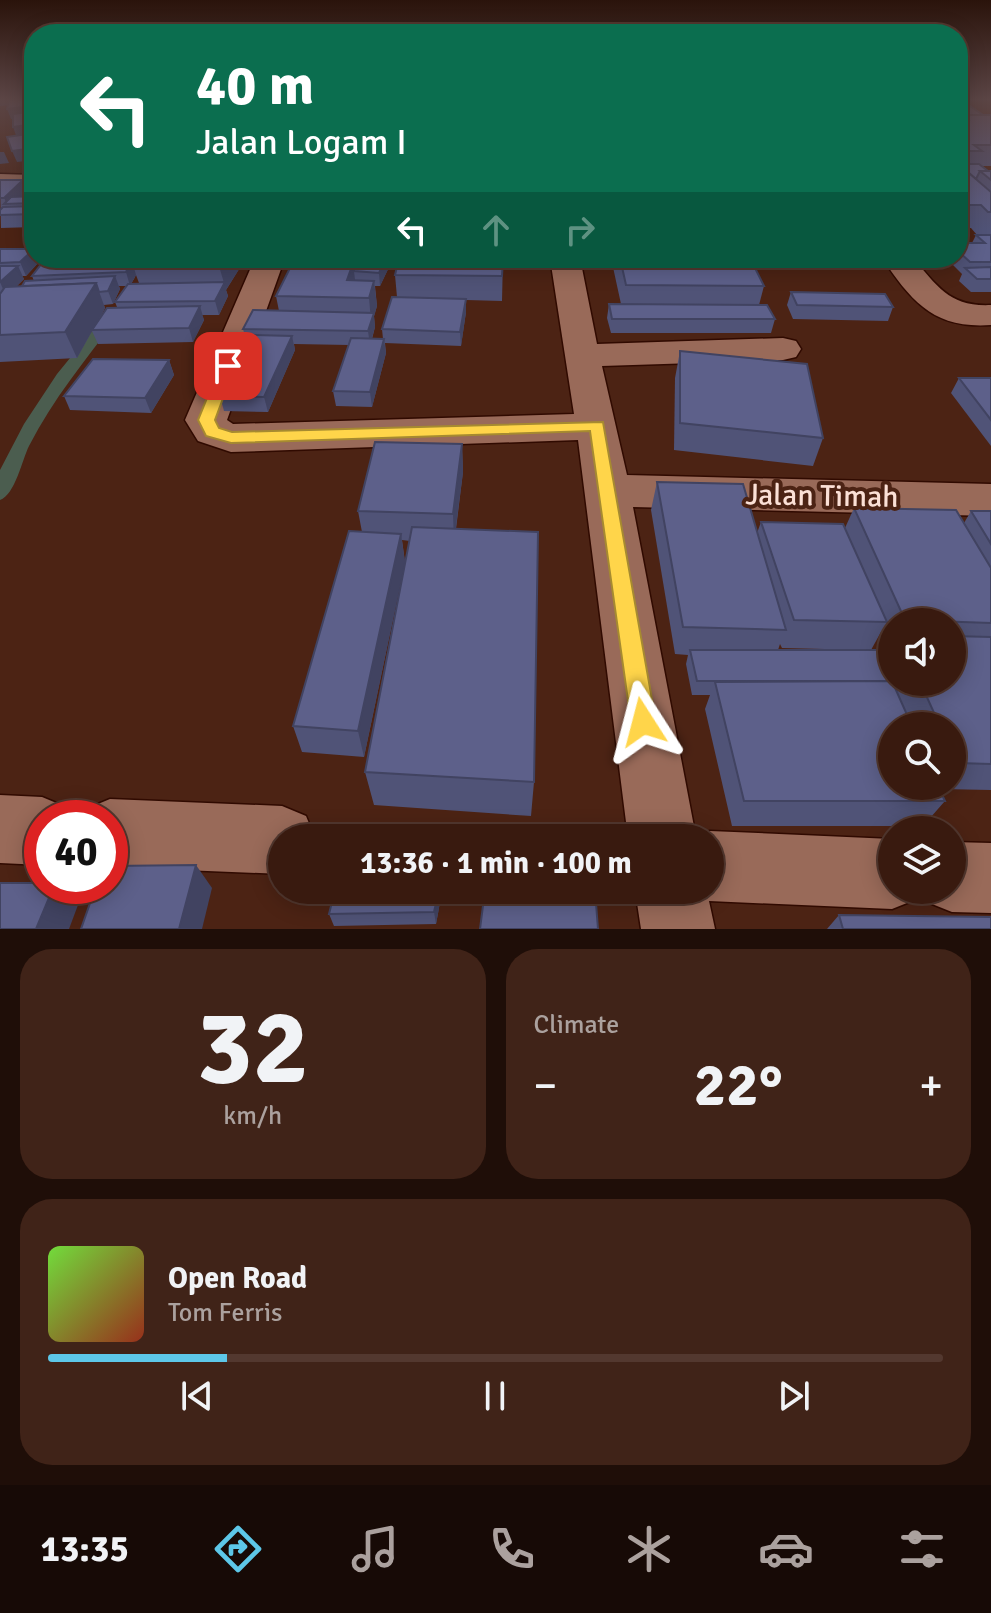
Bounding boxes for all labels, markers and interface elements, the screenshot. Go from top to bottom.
text: 40 m [196,51,314,120]
icon: left [64,56,168,160]
text: Jalan Logam I [196,120,407,165]
icon: left [390,208,434,252]
icon: ahead [474,208,518,252]
icon: right [558,208,602,252]
pin [194,332,262,400]
icon: arrive [206,344,250,388]
street label: Jalan Timah [745,476,899,516]
map controls [878,608,966,904]
button: sound [878,608,966,696]
position arrow [601,680,685,764]
button: search [878,712,966,800]
speed limit sign: 40 [24,800,128,904]
button: layers [878,816,966,904]
text: 13:36 · 1 min · 100 m [360,845,632,882]
text: 32 [197,984,309,1112]
text: Climate [534,1009,619,1041]
text: 22° [694,1049,783,1123]
text: − [534,1059,557,1113]
text: + [919,1059,943,1113]
text: km/h [223,1100,282,1132]
text: Open Road [168,1260,307,1297]
text: Tom Ferris [168,1297,282,1329]
icon: previous [175,1374,219,1418]
icon: pause [473,1374,517,1418]
icon: next [772,1374,816,1418]
icon: directions [210,1521,266,1577]
icon: music [347,1521,403,1577]
icon: phone [484,1521,540,1577]
icon: climate [621,1521,677,1577]
icon: car [758,1521,814,1577]
icon: filters [894,1521,950,1577]
text: 13:35 [40,1527,129,1572]

